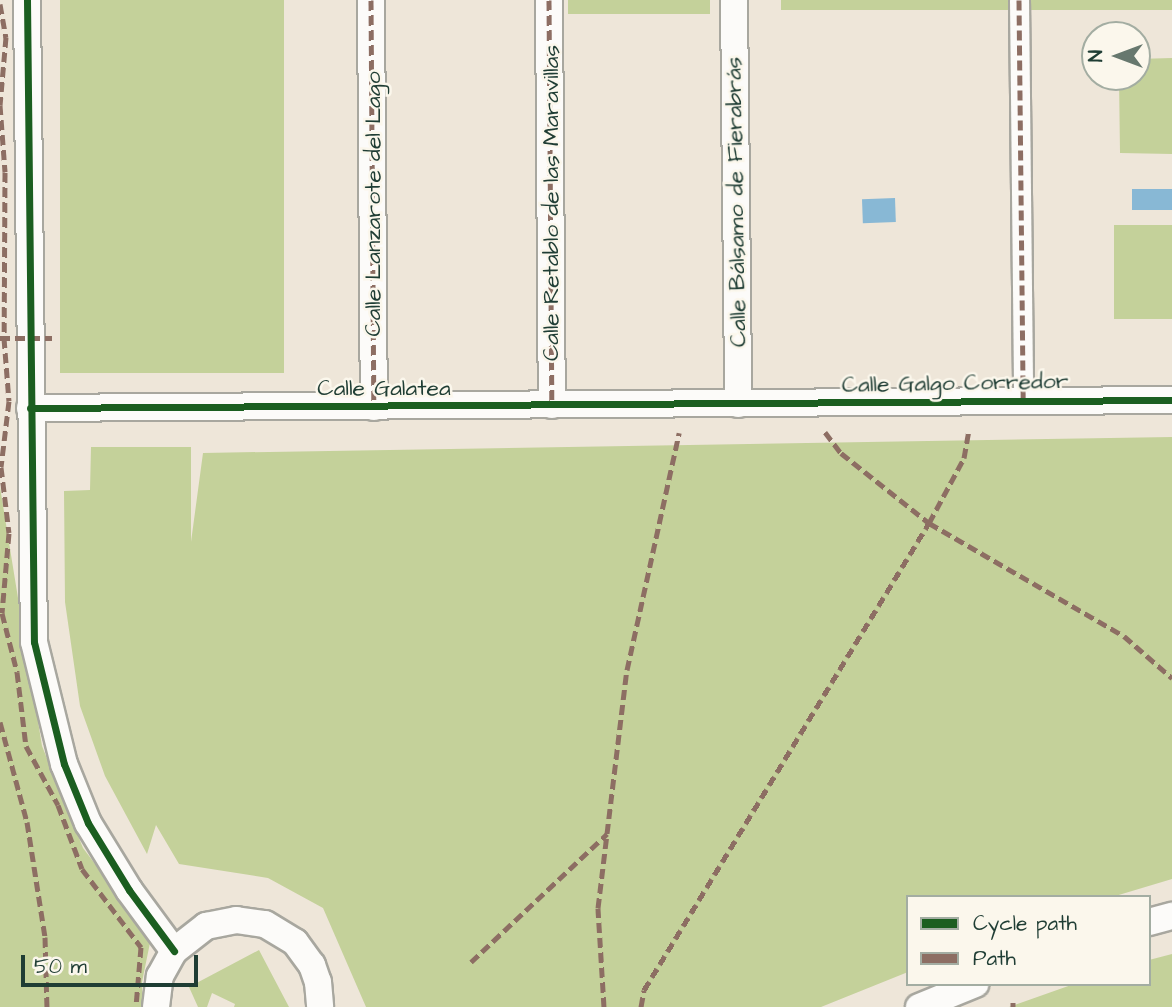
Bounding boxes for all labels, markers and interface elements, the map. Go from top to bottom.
north arrow [1081,21,1151,91]
street label: Calle Retablo de las Maravillas [537,45,565,361]
text: N [1083,50,1110,62]
street label: Calle Bálsamo de Fierabrás [720,57,752,347]
street label: Calle Lanzarote del Lago [359,71,387,337]
street label: Calle Galgo Corredor [841,367,1069,399]
street label: Calle Galatea [317,374,451,402]
legend [906,895,1151,986]
text: Cycle path [973,909,1077,938]
scale bar [24,940,201,984]
text: Path [973,944,1016,973]
text: 50 m [34,952,87,981]

